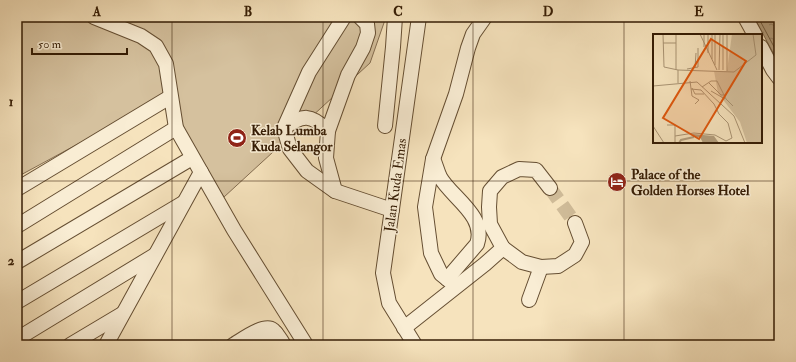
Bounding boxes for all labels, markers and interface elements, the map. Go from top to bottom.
text: A [92,4,102,20]
text: B [244,4,252,20]
text: C [393,4,403,20]
text: D [543,4,554,20]
text: E [694,4,704,20]
scale bar [32,30,127,56]
inset map [653,34,762,143]
text: 50 m [38,37,62,52]
text: 1 [9,94,14,110]
place label: Kelab Lumba Kuda Selangor [251,122,333,156]
sports icon: Kelab Lumba Kuda Selangor [226,127,248,149]
street label: Jalan Kuda Emas [380,137,411,234]
place label: Palace of the Golden Horses Hotel [631,166,750,199]
hotel icon: Palace of the Golden Horses Hotel [606,171,628,193]
text: 2 [8,253,15,269]

